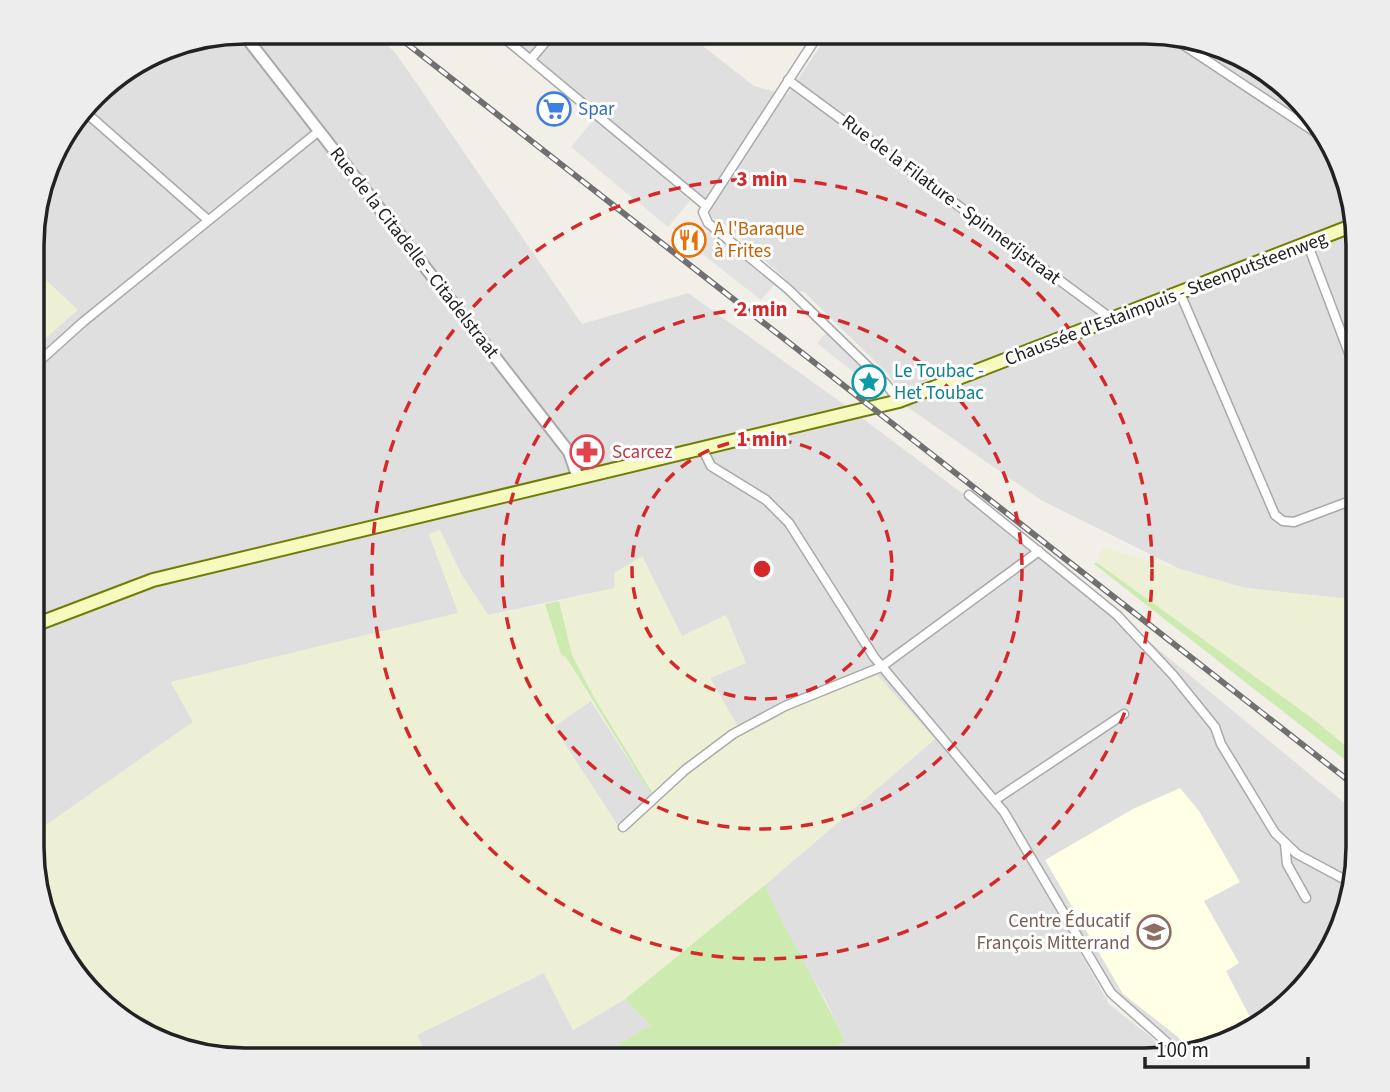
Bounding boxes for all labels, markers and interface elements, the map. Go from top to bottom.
supermarket icon: Spar [535,90,573,128]
place label: Spar [578,96,615,123]
street label: Rue de la Filature - Spinnerijstraat [836,109,1066,292]
street label: Rue de la Citadelle - Citadelstraat [323,142,505,365]
text: 3 min [736,164,788,194]
place label: A l'Baraque à Frites [714,216,804,265]
restaurant icon: A l'Baraque à Frites [670,221,708,259]
street label: Chaussée d'Estaimpuis - Steenputsteenweg [1001,225,1331,373]
text: 2 min [736,294,788,324]
place label: Le Toubac - Het Toubac [894,358,984,407]
place icon: Le Toubac - Het Toubac [850,363,888,401]
text: 1 min [736,424,788,454]
pharmacy icon: Scarcez [568,433,606,471]
place label: Scarcez [612,439,672,466]
centre of rings [750,557,774,581]
place label: Centre Éducatif François Mitterrand [977,908,1131,957]
school or university icon: Centre Éducatif François Mitterrand [1135,913,1173,951]
scale bar [1145,1026,1308,1070]
text: 100 m [1156,1035,1209,1065]

